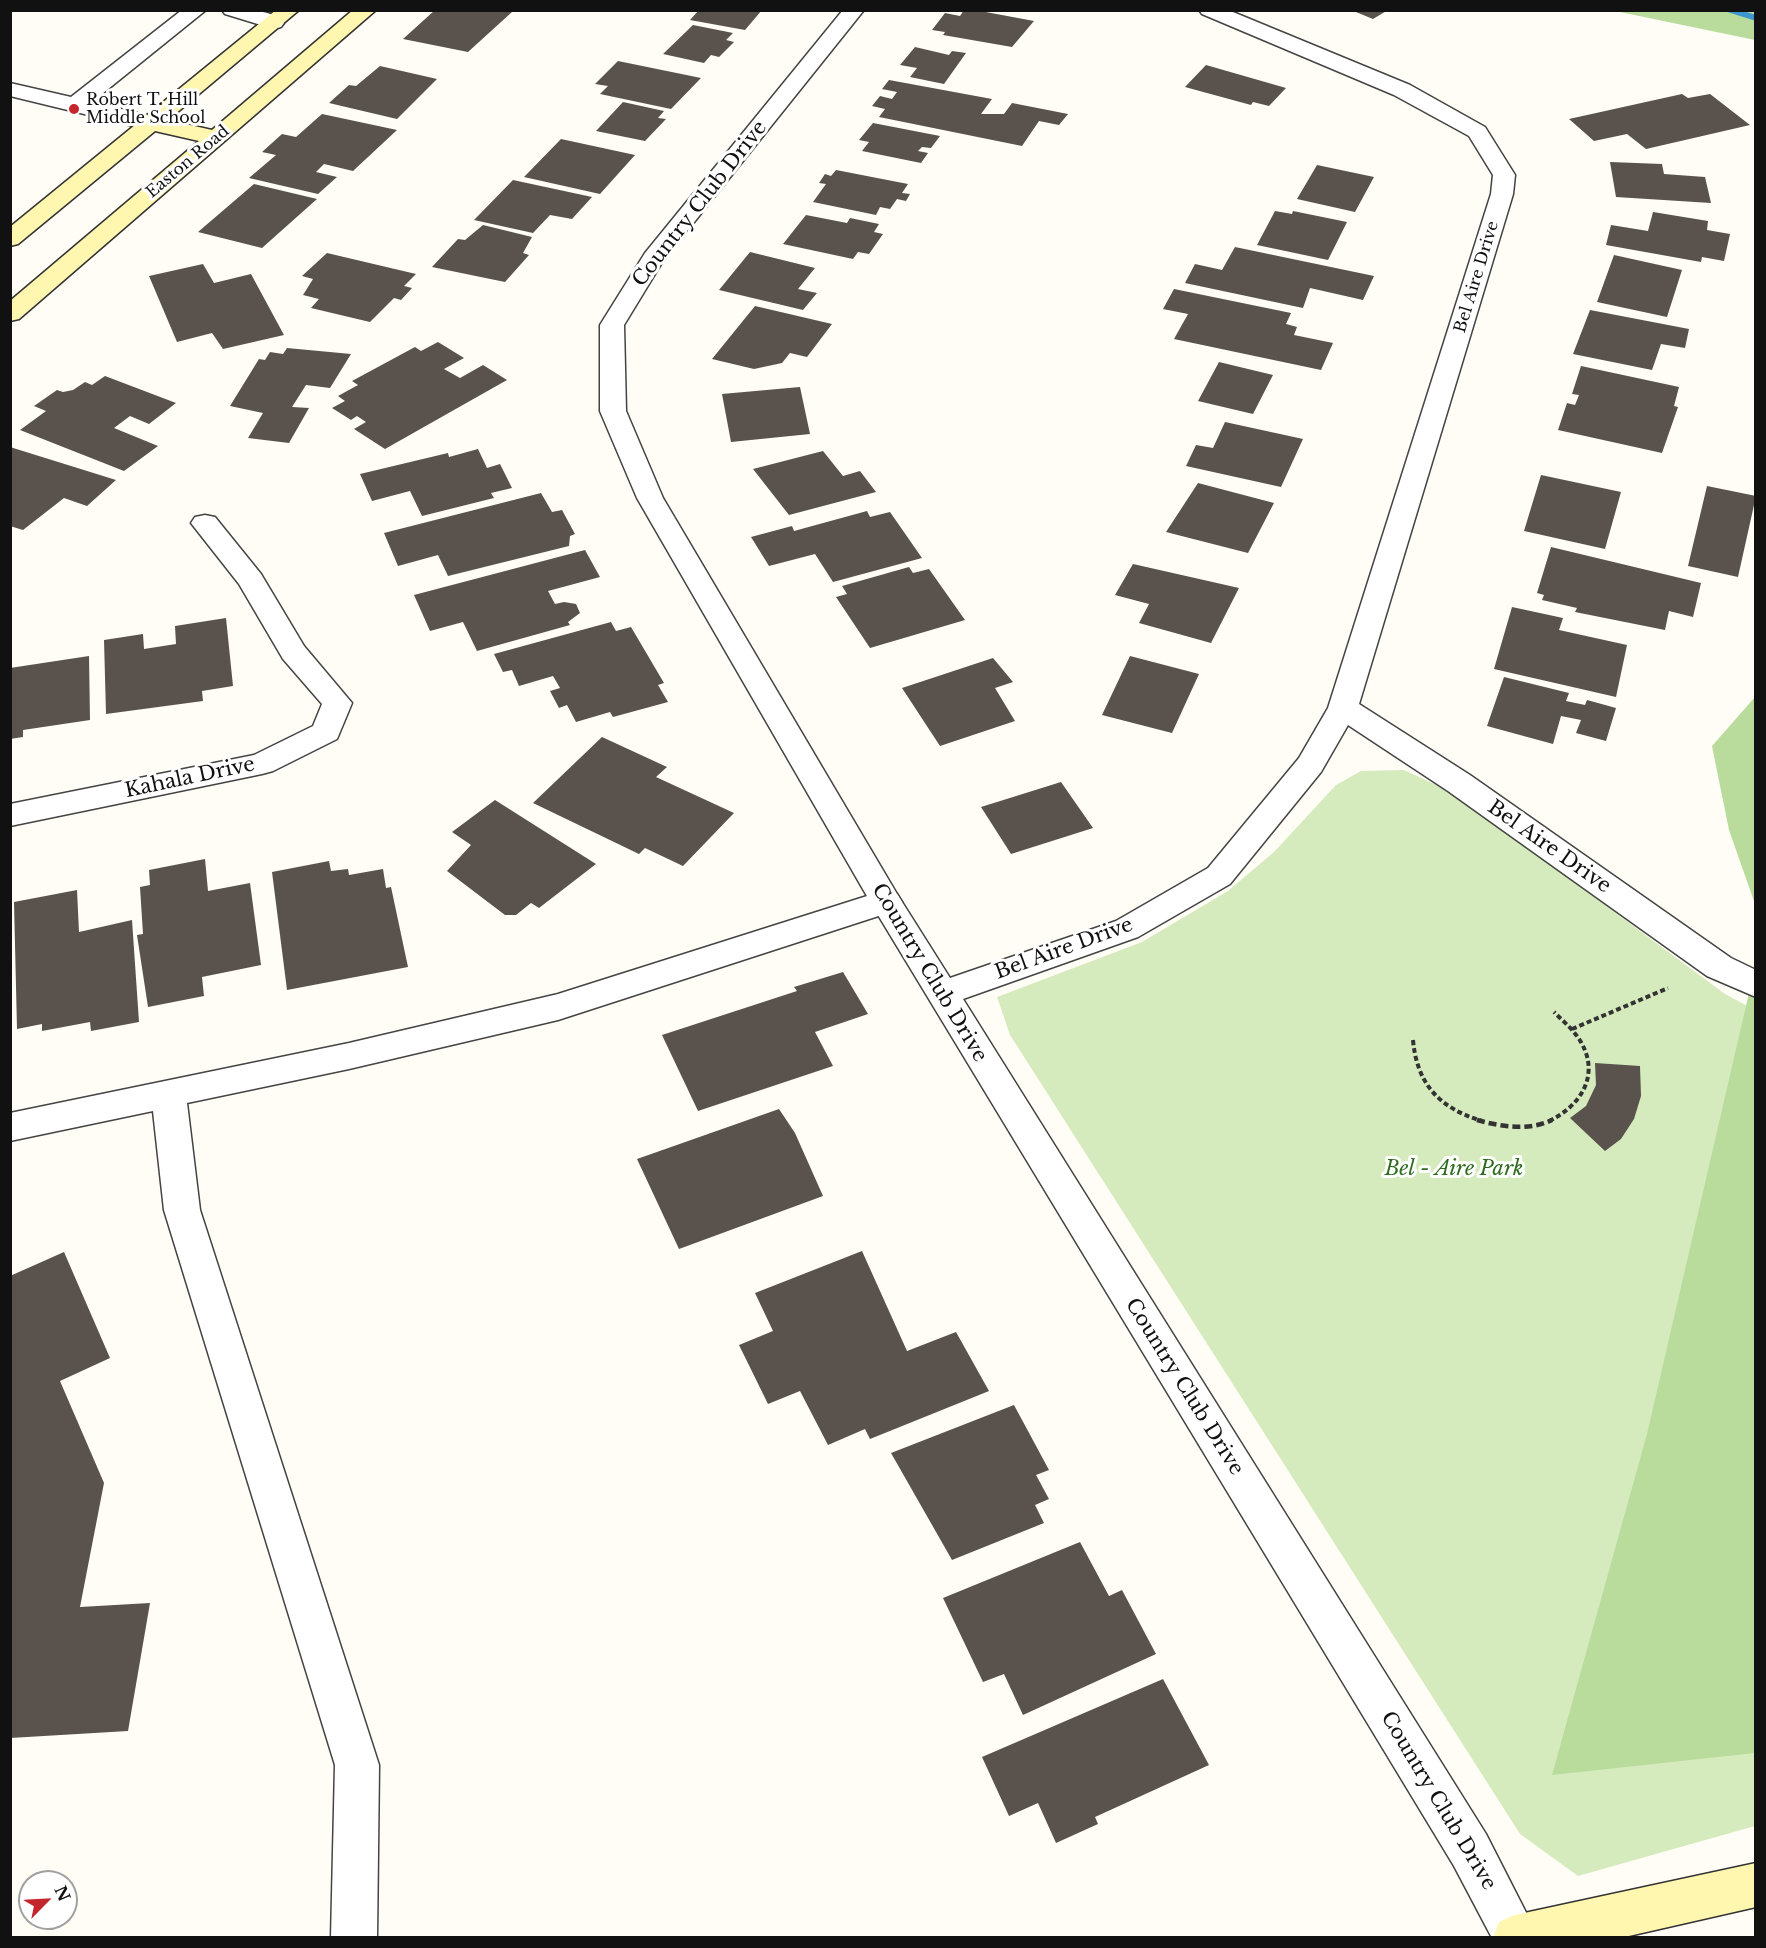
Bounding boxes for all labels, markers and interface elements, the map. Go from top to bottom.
place label: Robert T. Hill Middle School [86,90,205,128]
marker: Robert T. Hill Middle School [67,102,81,116]
street label: Country Club Drive [628,116,772,292]
street label: Easton Road [143,122,233,202]
street label: Bel Aire Drive [1451,219,1503,335]
street label: Kahala Drive [123,753,257,803]
street label: Bel Aire Drive [1483,796,1615,898]
street label: Country Club Drive [866,879,992,1067]
street label: Bel Aire Drive [992,913,1136,985]
park label: Bel - Aire Park [1385,1157,1523,1181]
street label: Country Club Drive [1120,1294,1248,1480]
street label: Country Club Drive [1375,1707,1501,1895]
north arrow [18,1870,78,1930]
text: N [50,1883,75,1904]

